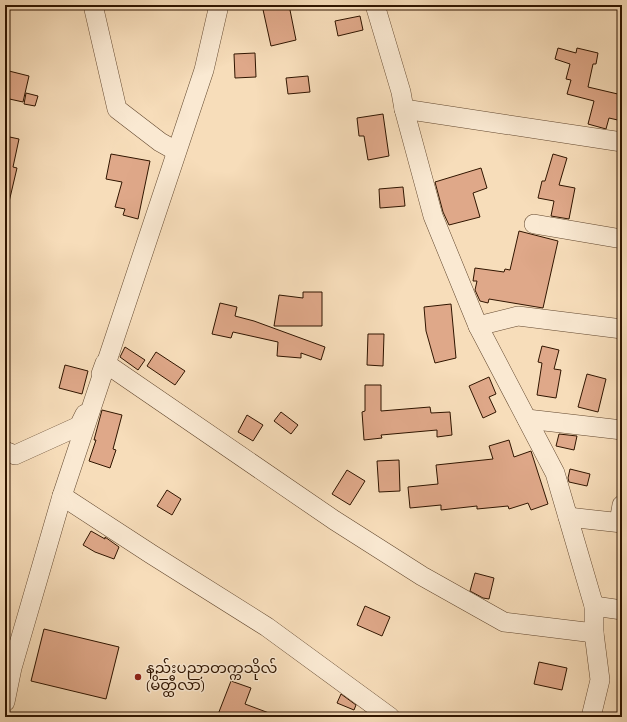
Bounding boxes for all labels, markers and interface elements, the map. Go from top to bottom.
place label: နည်းပညာတက္ကသိုလ် (မိတ္ထီလာ) [146,658,278,697]
marker: နည်းပညာတက္ကသိုလ် (မိတ္ထီလာ) [133,672,143,682]

